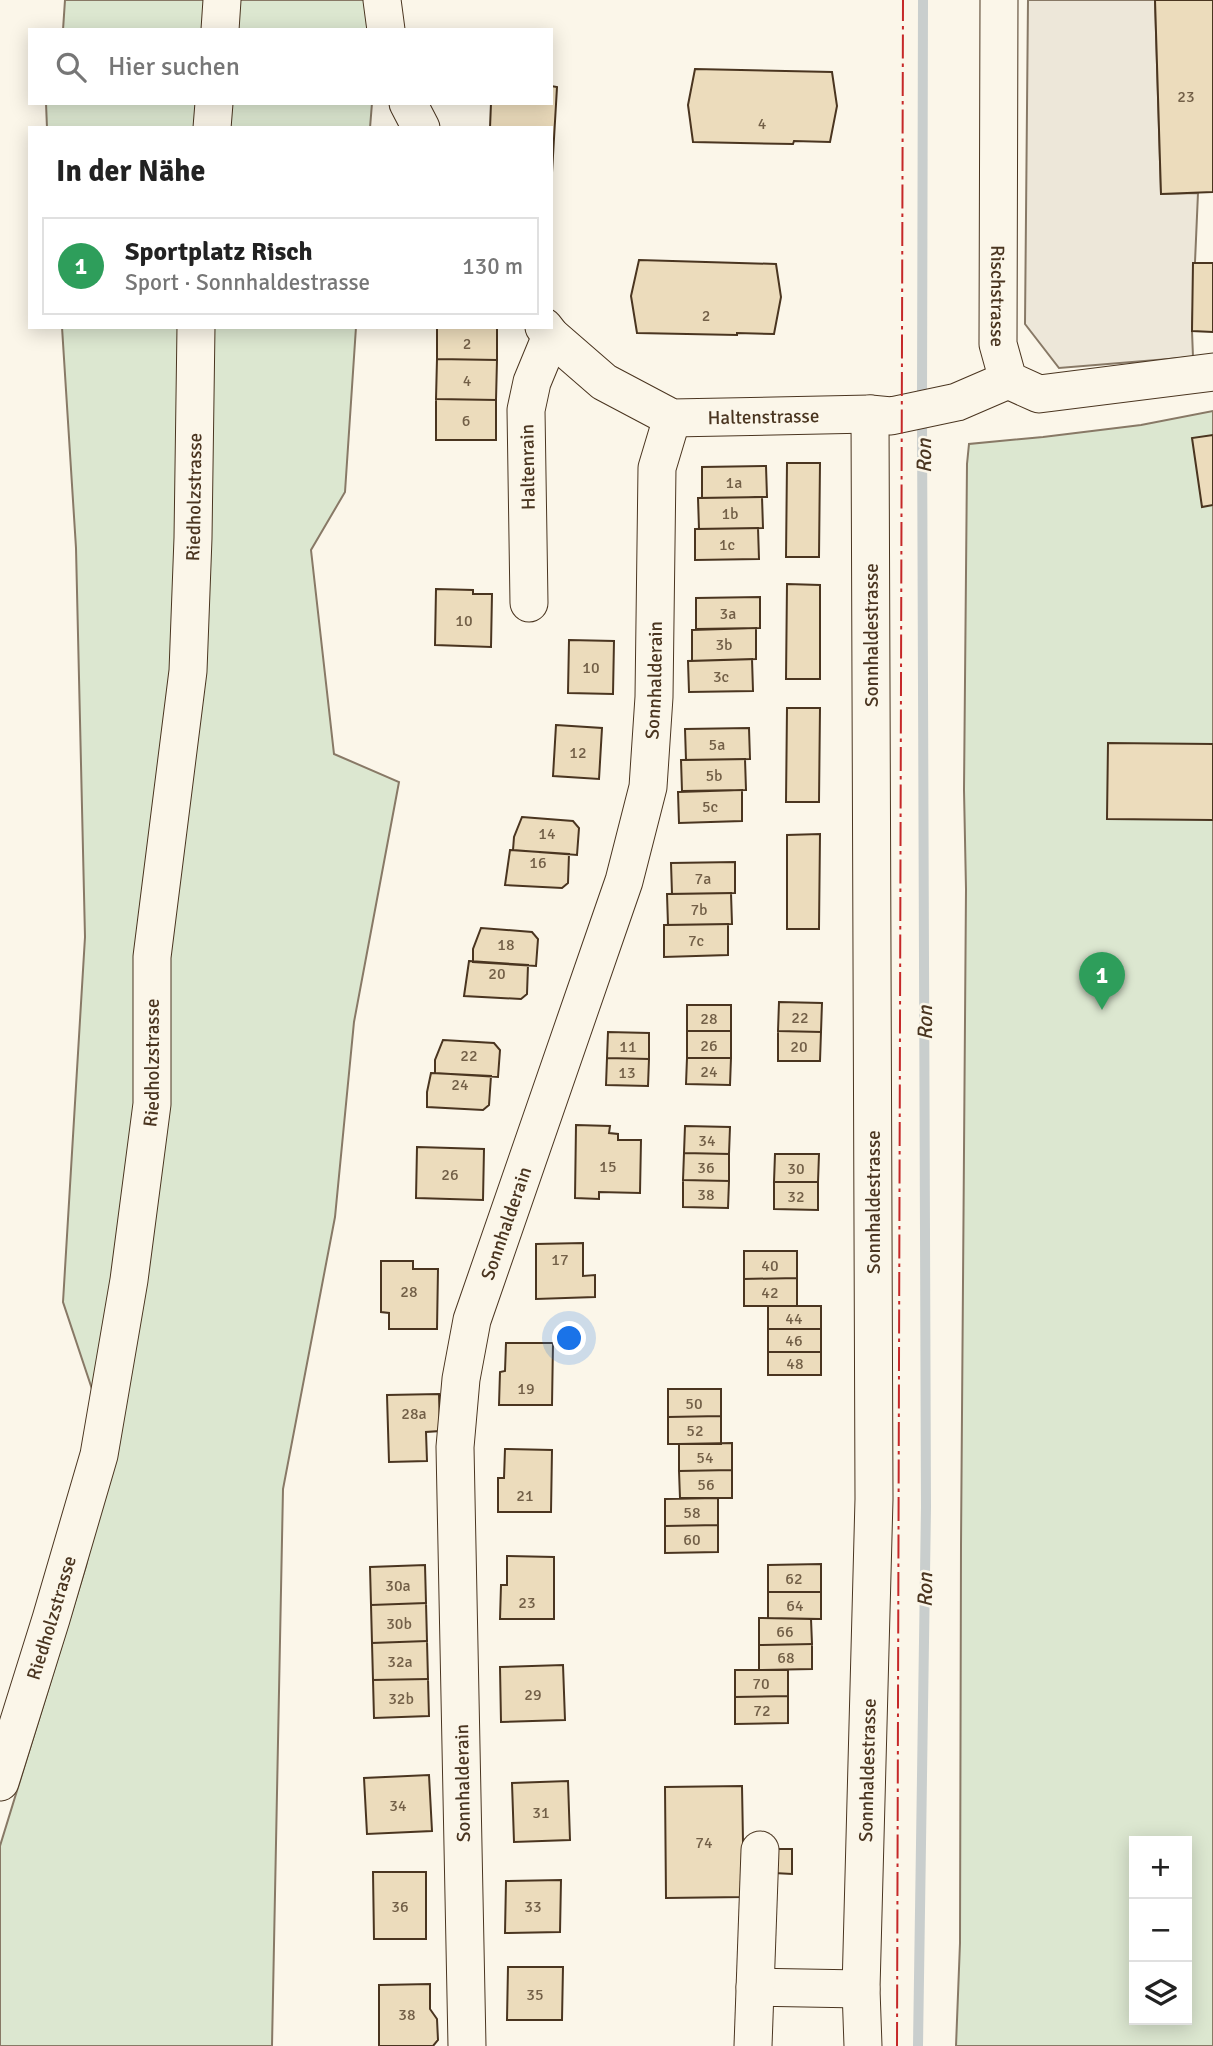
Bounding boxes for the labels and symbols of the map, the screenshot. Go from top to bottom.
house number: 23 [1177,87,1195,107]
house number: 4 [758,114,767,134]
street label: Rischstrasse [985,245,1009,347]
house number: 2 [702,306,710,326]
house number: 2 [463,334,471,354]
house number: 4 [463,371,472,391]
street label: Haltenstrasse [707,404,820,430]
house number: 6 [462,411,470,431]
street label: Haltenrain [515,424,541,510]
street label: Riedholzstrasse [181,433,207,562]
water label: Ron [911,438,937,473]
house number: 1a [726,473,742,493]
house number: 1b [721,504,739,524]
house number: 1c [719,535,735,555]
street label: Sonnhaldestrasse [860,563,884,707]
house number: 3a [720,604,736,624]
house number: 10 [455,611,473,631]
street label: Sonnhalderain [640,621,668,740]
house number: 3b [715,635,733,655]
house number: 10 [582,658,600,678]
house number: 3c [713,667,729,687]
house number: 5a [709,735,725,755]
house number: 12 [569,743,587,763]
house number: 5b [705,766,723,786]
house number: 5c [702,797,718,817]
house number: 14 [538,824,556,844]
house number: 16 [529,853,547,873]
house number: 7a [695,869,711,889]
house number: 7b [690,900,708,920]
house number: 7c [688,931,704,951]
house number: 18 [497,935,515,955]
pin: 1 [1079,952,1125,1010]
house number: 20 [488,964,506,984]
street label: Riedholzstrasse [138,998,165,1128]
water label: Ron [912,1005,938,1040]
house number: 22 [791,1008,809,1028]
house number: 28 [700,1009,718,1029]
house number: 26 [700,1036,718,1056]
house number: 11 [619,1037,637,1057]
house number: 20 [790,1037,808,1057]
house number: 22 [460,1046,478,1066]
house number: 24 [700,1062,718,1082]
house number: 13 [618,1063,636,1083]
house number: 24 [451,1075,469,1095]
street label: Sonnhaldestrasse [862,1130,886,1274]
house number: 34 [698,1131,716,1151]
house number: 15 [599,1157,617,1177]
house number: 36 [697,1158,715,1178]
house number: 30 [787,1159,805,1179]
street label: Sonnhalderain [476,1164,537,1283]
house number: 26 [441,1165,459,1185]
house number: 38 [697,1185,715,1205]
house number: 32 [787,1187,805,1207]
house number: 17 [551,1250,569,1270]
house number: 40 [761,1256,779,1276]
house number: 28 [400,1282,418,1302]
house number: 42 [761,1283,779,1303]
house number: 44 [785,1309,803,1329]
your location [552,1321,586,1355]
house number: 46 [785,1331,803,1351]
house number: 48 [786,1354,804,1374]
house number: 19 [517,1379,535,1399]
house number: 50 [685,1394,703,1414]
house number: 28a [401,1404,427,1424]
house number: 52 [686,1421,704,1441]
house number: 54 [696,1448,714,1468]
house number: 56 [697,1475,715,1495]
house number: 21 [516,1486,534,1506]
house number: 58 [683,1503,701,1523]
house number: 60 [683,1530,701,1550]
street label: Riedholzstrasse [22,1553,82,1683]
house number: 62 [785,1569,803,1589]
water label: Ron [912,1572,938,1608]
house number: 30a [385,1576,411,1596]
house number: 23 [518,1593,536,1613]
house number: 64 [786,1596,804,1616]
house number: 30b [386,1614,412,1634]
house number: 66 [776,1622,794,1642]
house number: 68 [777,1648,795,1668]
house number: 32a [387,1652,413,1672]
house number: 70 [752,1674,770,1694]
house number: 29 [524,1685,542,1705]
house number: 32b [388,1689,414,1709]
street label: Sonnhaldestrasse [854,1698,882,1842]
house number: 72 [753,1701,771,1721]
street label: Sonnhalderain [450,1724,476,1842]
house number: 34 [389,1796,407,1816]
house number: 31 [532,1803,550,1823]
house number: 74 [695,1833,713,1853]
house number: 36 [391,1897,409,1917]
house number: 33 [524,1897,542,1917]
house number: 35 [526,1985,544,2005]
house number: 38 [398,2005,416,2025]

